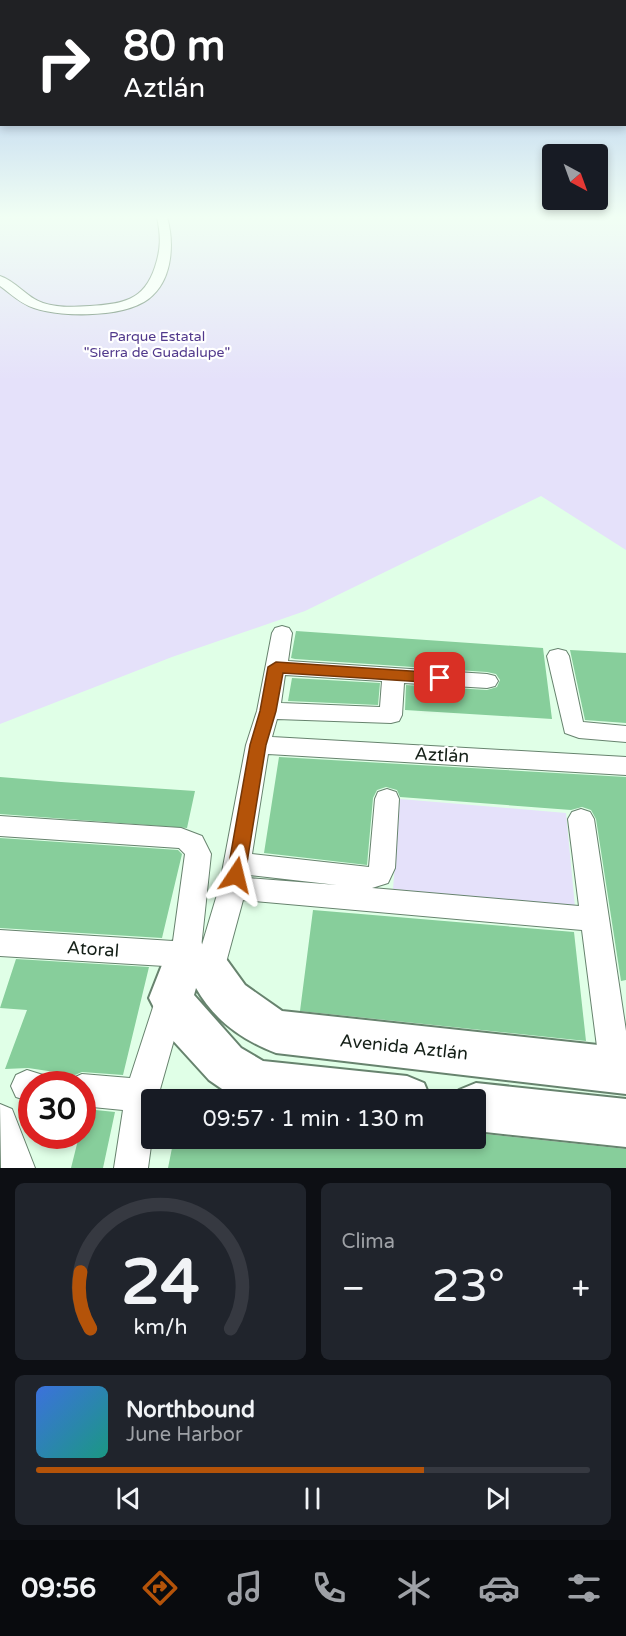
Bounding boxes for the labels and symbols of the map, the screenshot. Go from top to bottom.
north arrow [542,144,608,210]
park label: Parque Estatal "Sierra de Guadalupe" [84,328,230,361]
pin [414,652,465,703]
street label: Aztlán [414,743,470,767]
position arrow [204,843,268,907]
street label: Atoral [66,936,120,962]
street label: Avenida Aztlán [339,1029,469,1065]
speed limit sign: 30 [18,1071,96,1149]

